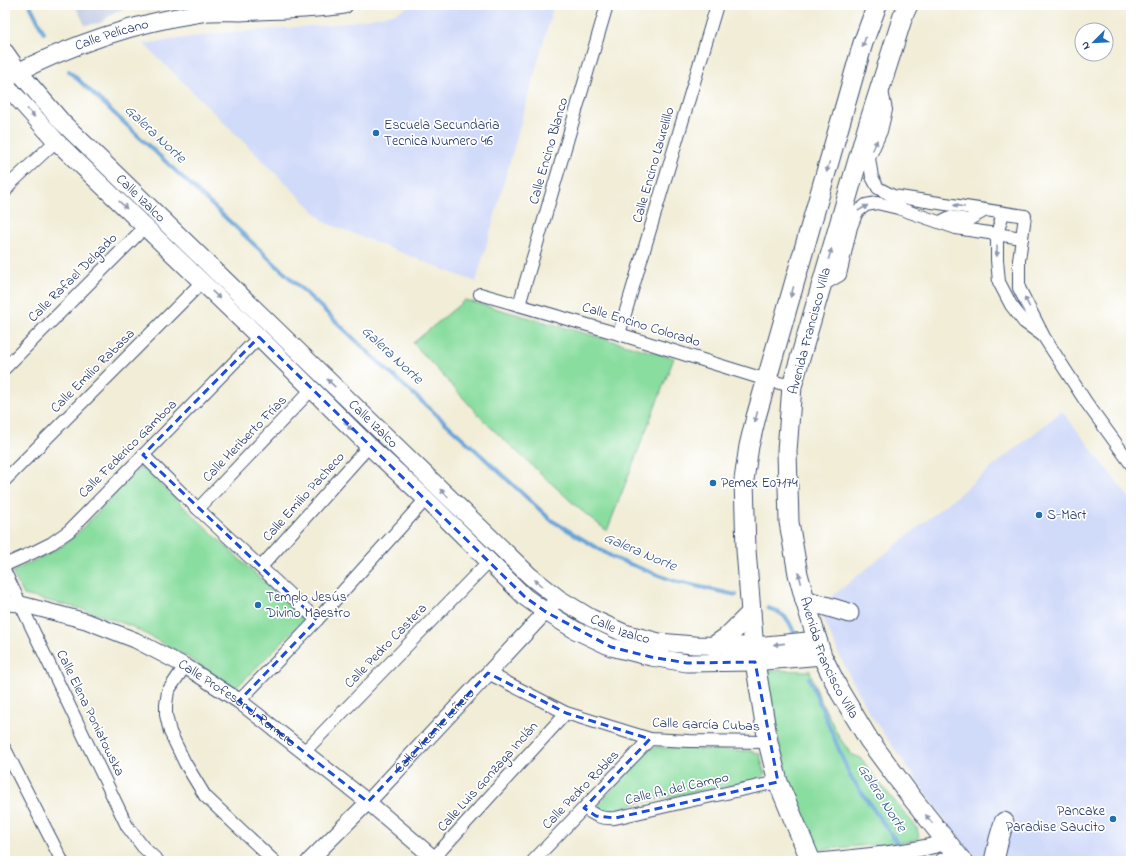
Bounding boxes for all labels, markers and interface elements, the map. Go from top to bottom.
street label: Calle Pelícano [72,13,151,56]
north arrow [1074,22,1114,62]
one-way arrow [861,36,867,48]
text: N [1077,39,1095,52]
street label: Calle Encino Blanco [524,95,574,207]
water label: Galera Norte [119,99,192,169]
street label: Calle Encino Laurelillo [627,105,681,225]
one-way arrow [26,108,35,117]
place label: Escuela Secundaria Tecnica Numero 46 [384,115,500,152]
marker: Escuela Secundaria Tecnica Numero 46 [371,128,381,138]
one-way arrow [872,139,878,151]
one-way arrow [825,161,831,173]
street label: Calle Izalco [111,169,170,228]
one-way arrow [118,200,128,210]
one-way arrow [953,203,965,209]
one-way arrow [858,205,869,212]
street label: Calle Rafael Delgado [23,228,123,328]
one-way arrow [994,245,1000,258]
one-way arrow [827,248,833,260]
street label: Avenida Francisco Villa [783,265,837,397]
one-way arrow [789,286,795,298]
one-way arrow [211,291,221,300]
street label: Calle Encino Colorado [579,297,703,353]
one-way arrow [1023,297,1030,308]
water label: Galera Norte [356,320,429,390]
street label: Calle Emilio Rabasa [46,324,140,418]
one-way arrow [326,378,336,388]
street label: Calle Heriberto Frías [198,391,292,487]
street label: Calle Federico Gamboa [74,395,182,503]
street label: Calle Izalco [344,395,403,453]
one-way arrow [753,411,759,423]
one-way arrow [344,421,353,431]
street label: Calle Emilio Pacheco [258,447,350,547]
place label: Pemex E07174 [721,473,798,494]
marker: Pemex E07174 [708,478,718,488]
one-way arrow [439,488,449,498]
place label: S-Mart [1047,505,1087,526]
marker: S-Mart [1034,510,1044,520]
water label: Galera Norte [600,527,681,578]
one-way arrow [796,572,802,585]
one-way arrow [533,578,544,587]
place label: Templo Jesús Divino Maestro [265,587,350,624]
street label: Avenida Francisco Villa [794,594,864,723]
street label: Calle Pedro Castera [340,599,432,693]
marker: Templo Jesús Divino Maestro [253,600,263,610]
street label: Calle Izalco [587,609,652,650]
one-way arrow [773,641,785,647]
street label: Calle Elena Poniatowska [50,646,130,780]
street label: Calle Profesor J. Romero [174,654,300,752]
street label: Calle Vicente Leñero [389,683,480,778]
street label: Calle García Cubas [652,713,760,737]
street label: Calle Luis Gonzaga Inclán [433,717,544,838]
street label: Calle Pedro Robles [537,745,625,835]
water label: Galera Norte [852,759,913,838]
street label: Calle A. del Campo [623,767,731,811]
place label: Pancake Paradise Saucito [1006,801,1106,838]
one-way arrow [925,814,934,825]
marker: Pancake Paradise Saucito [1108,814,1118,824]

